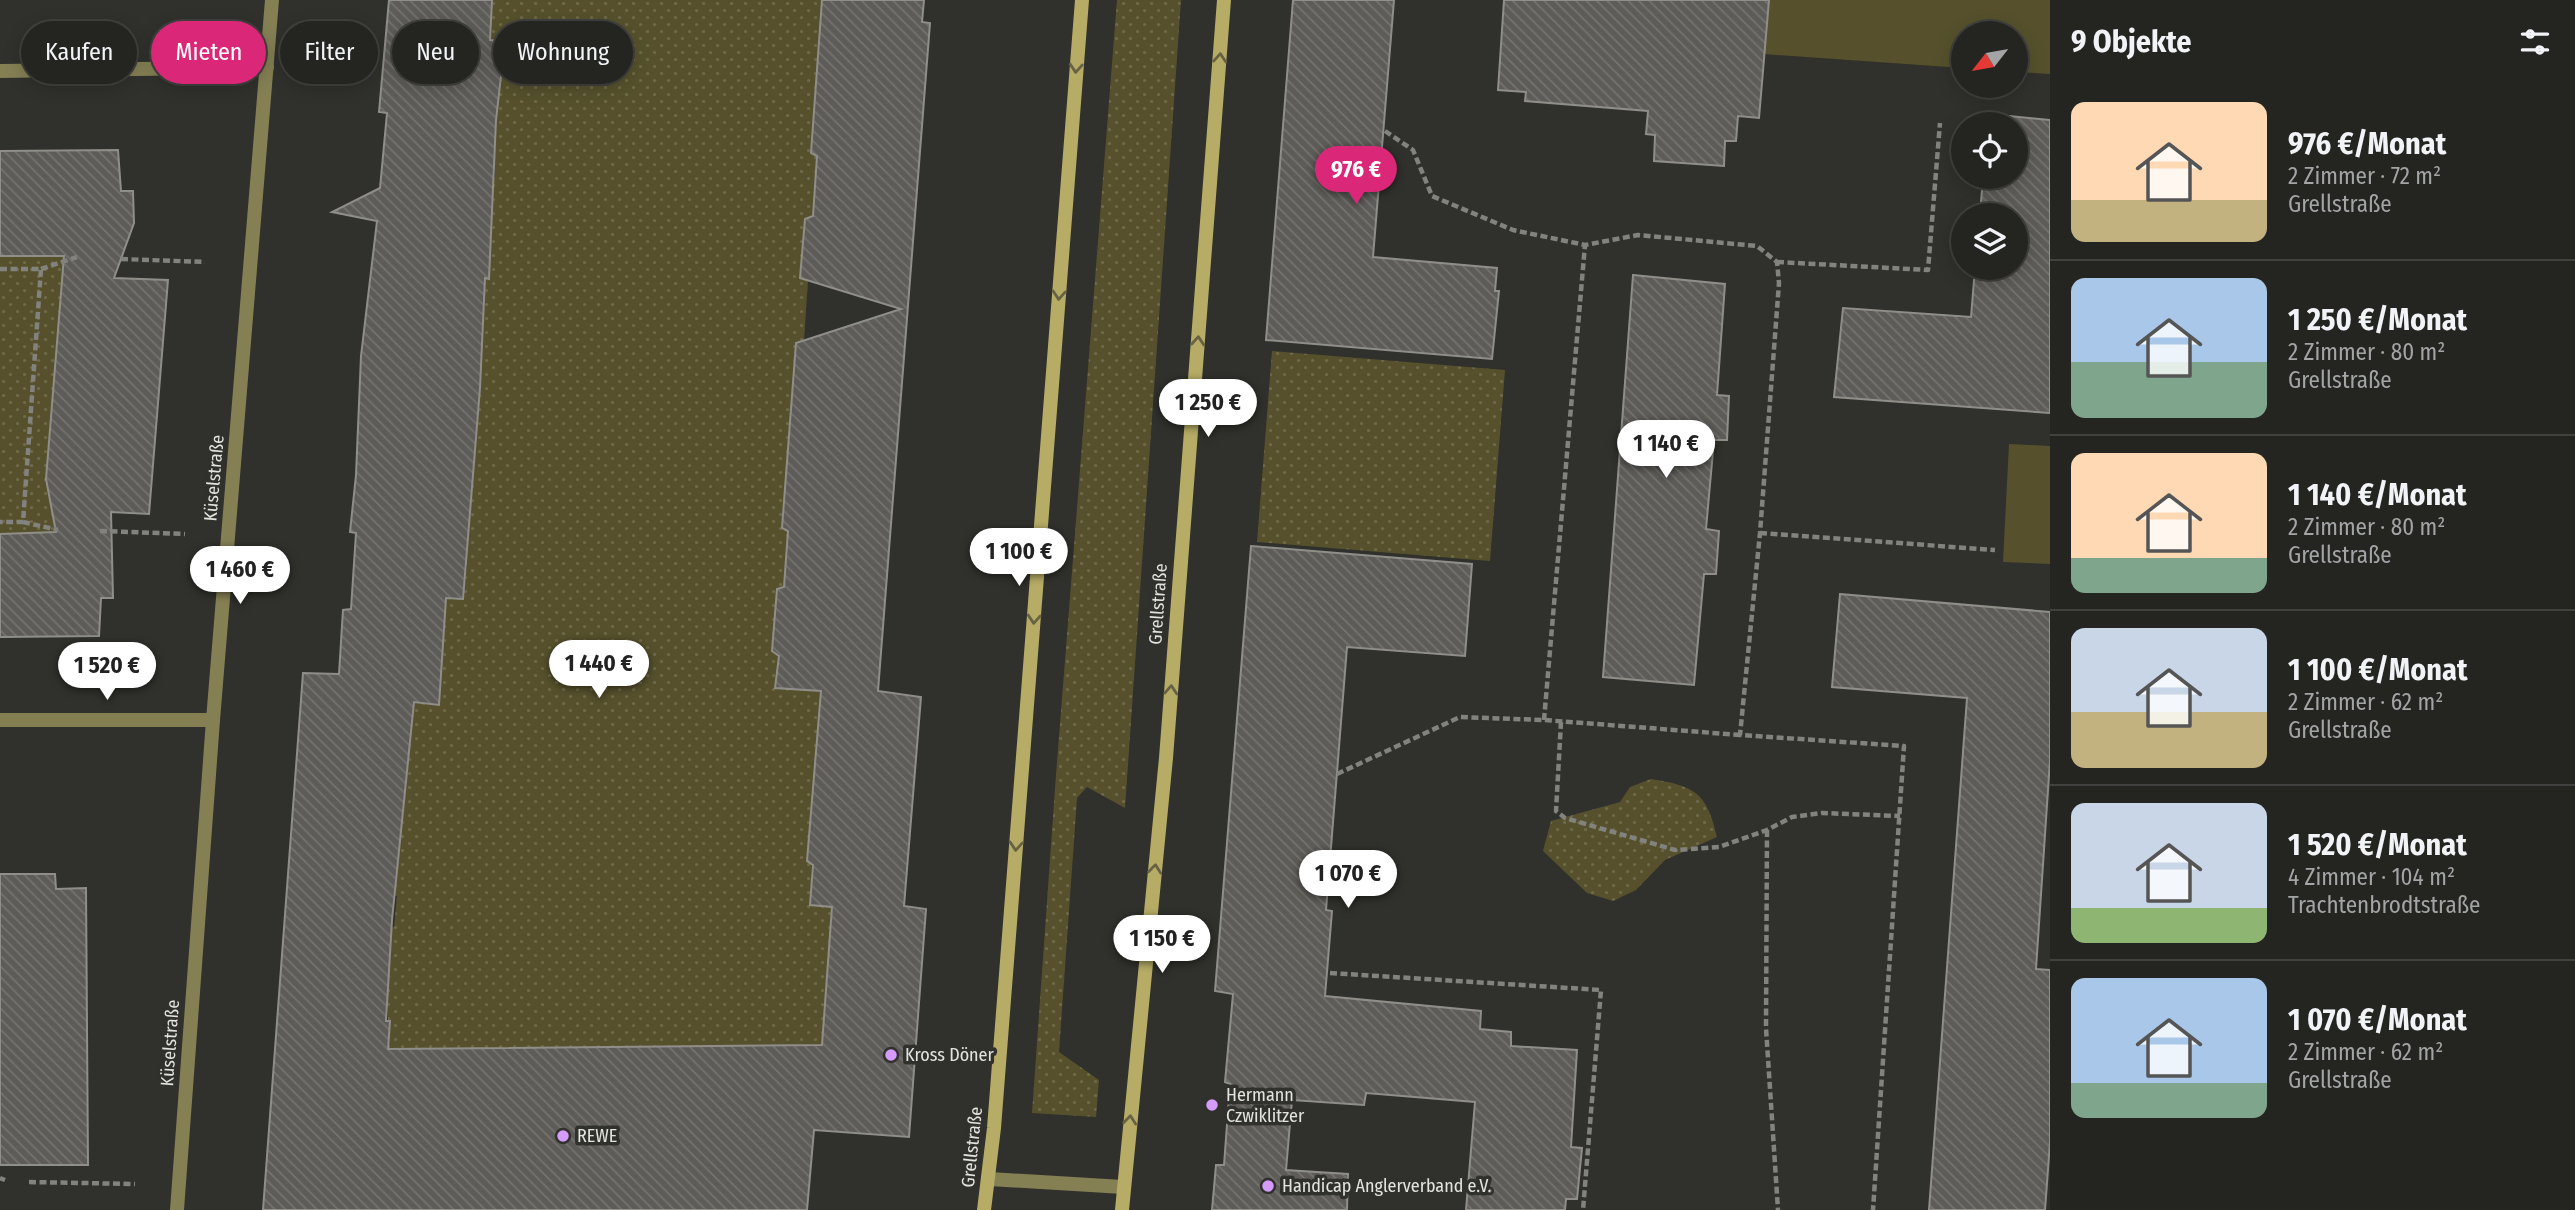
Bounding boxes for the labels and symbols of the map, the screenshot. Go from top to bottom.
north arrow [1951,21,2028,98]
one-way arrow [1212,52,1227,63]
one-way arrow [1069,63,1084,74]
pin: 976 € [1307,146,1405,206]
one-way arrow [1052,290,1067,301]
one-way arrow [1190,335,1205,346]
pin: 1 250 € [1143,380,1273,439]
pin: 1 140 € [1601,420,1731,480]
street label: Küselstraße [199,434,229,522]
pin: 1 100 € [954,528,1084,588]
pin: 1 460 € [175,546,305,606]
street label: Grellstraße [1144,563,1172,645]
one-way arrow [1027,614,1042,625]
pin: 1 440 € [534,640,664,700]
pin: 1 520 € [42,642,172,702]
one-way arrow [1163,684,1178,695]
one-way arrow [1009,841,1024,852]
pin: 1 070 € [1283,850,1413,910]
one-way arrow [1147,863,1162,874]
pin: 1 150 € [1097,916,1227,975]
street label: Küselstraße [156,999,184,1087]
place label: Kross Döner [905,1044,994,1066]
marker: Kross Döner [883,1047,899,1063]
place label: Hermann Czwiklitzer [1226,1084,1305,1127]
marker: Hermann Czwiklitzer [1204,1097,1220,1113]
street label: Grellstraße [957,1105,987,1188]
one-way arrow [1122,1114,1137,1125]
place label: REWE [577,1125,617,1147]
marker: REWE [555,1128,571,1144]
place label: Handicap Anglerverband e.V. [1282,1175,1491,1197]
marker: Handicap Anglerverband e.V. [1260,1178,1276,1194]

